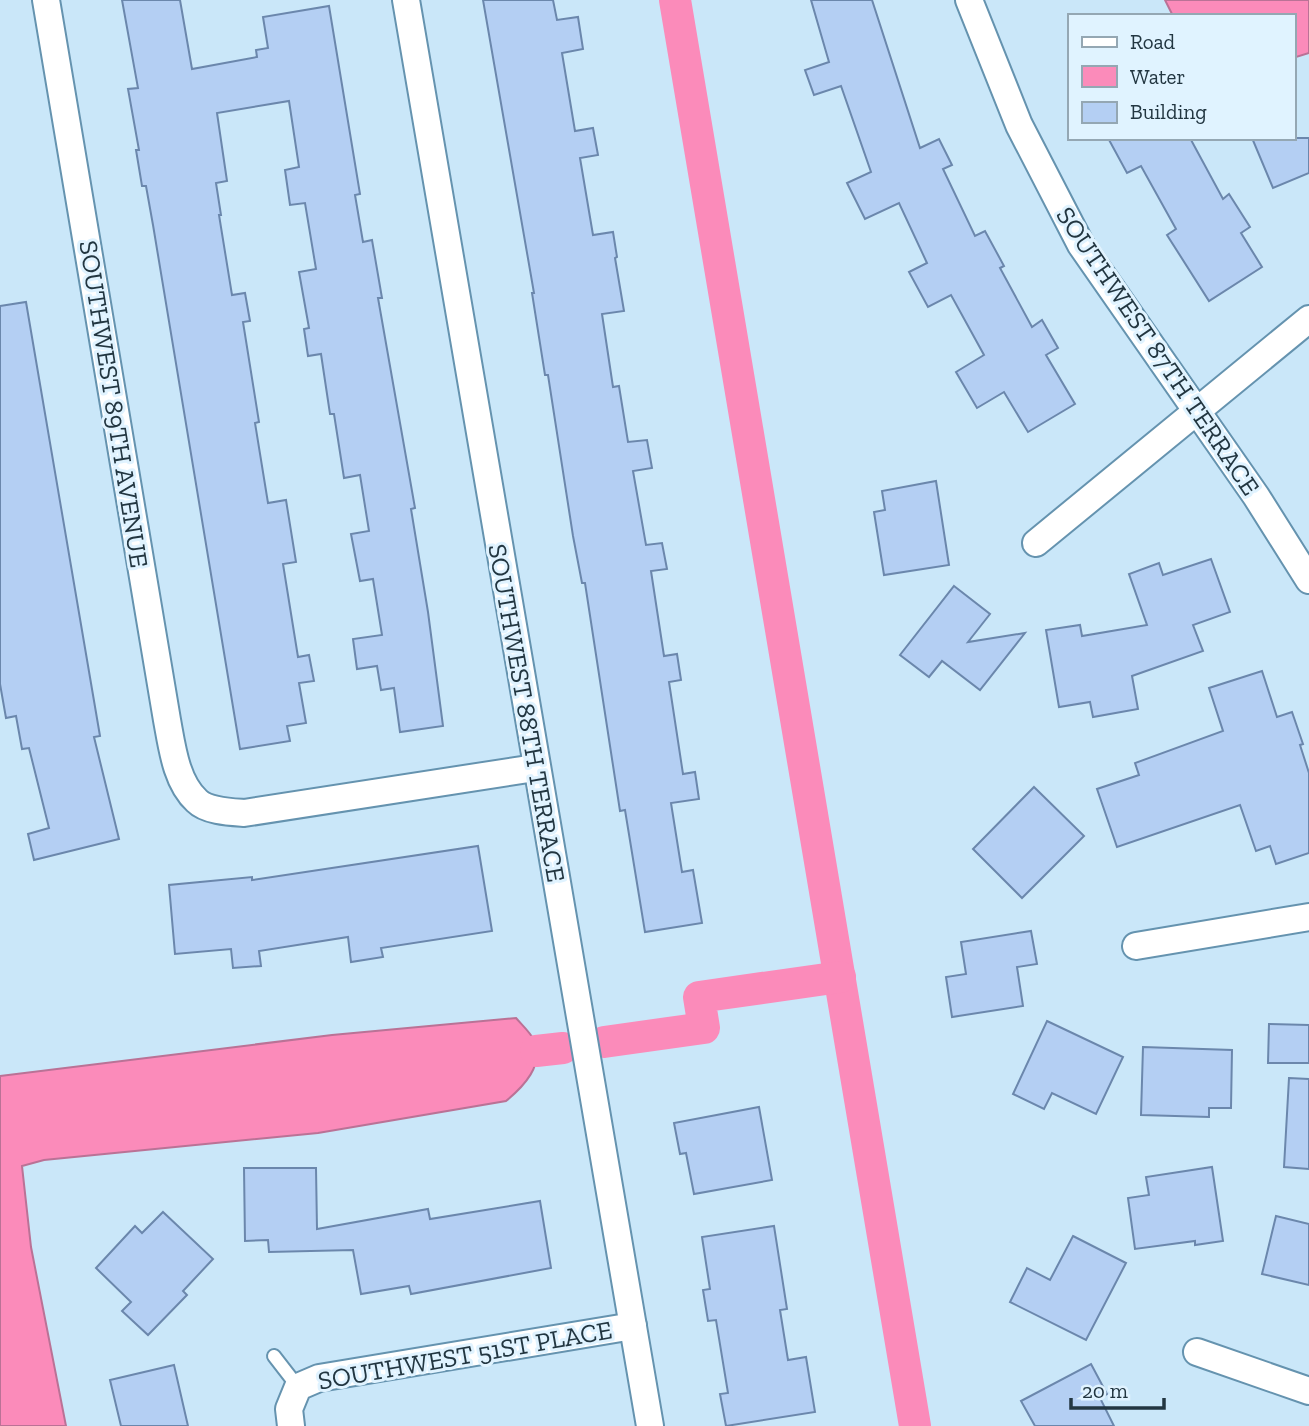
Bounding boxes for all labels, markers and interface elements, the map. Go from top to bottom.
legend [1068,14,1295,140]
text: Road [1130,29,1176,54]
text: Water [1130,64,1185,89]
text: Building [1130,99,1207,124]
street label: SOUTHWEST 87TH TERRACE [1049,201,1267,501]
street label: SOUTHWEST 89TH AVENUE [72,238,156,570]
street label: SOUTHWEST 88TH TERRACE [481,541,573,885]
street label: SOUTHWEST 51ST PLACE [316,1313,614,1397]
scale bar [1071,1366,1164,1410]
text: 20 m [1082,1378,1128,1403]

